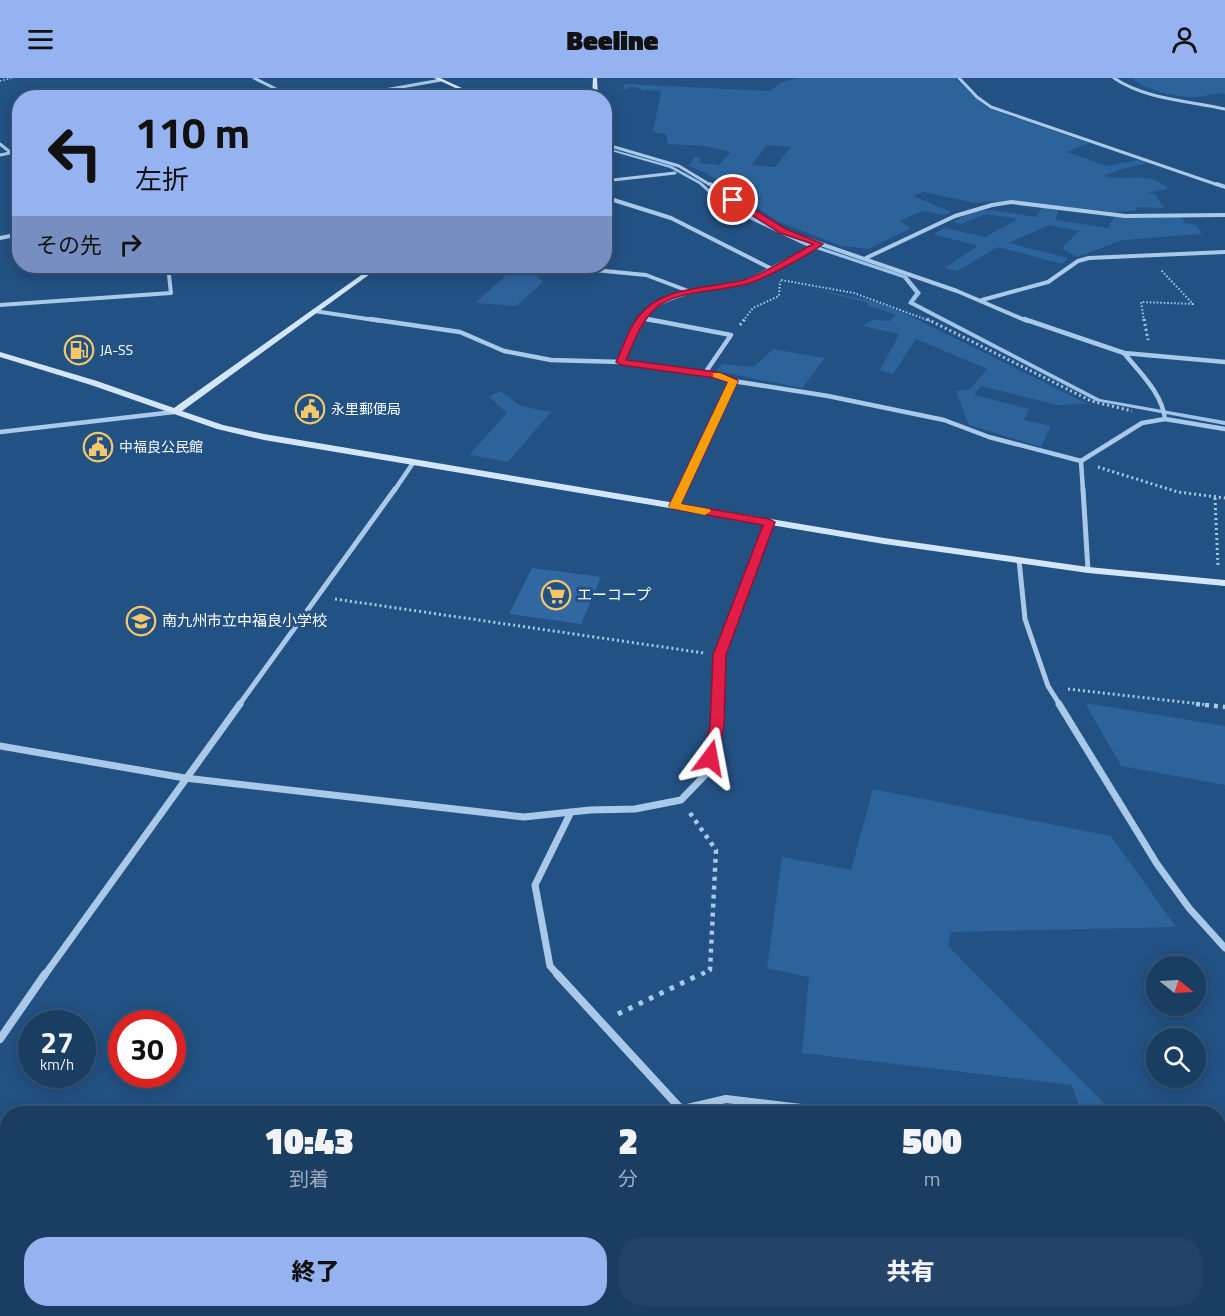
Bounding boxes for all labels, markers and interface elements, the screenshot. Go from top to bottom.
text: Beeline [567,19,658,60]
icon: menu [24,23,57,56]
icon: person [1168,23,1201,56]
text: 110 m [135,100,250,164]
icon: left [36,114,114,192]
text: 左折 [135,158,189,199]
pin [707,174,758,225]
icon: arrive [716,183,749,216]
text: その先 [36,228,102,262]
icon: right [114,228,147,261]
fuel station icon: JA-SS [63,334,95,366]
place label: JA-SS [100,339,133,360]
public building icon: 永里郵便局 [294,393,326,425]
place label: 永里郵便局 [331,398,401,419]
public building icon: 中福良公民館 [82,431,114,463]
place label: 中福良公民館 [119,436,203,457]
supermarket icon: エーコープ [540,579,572,611]
place label: エーコープ [577,583,651,606]
school or university icon: 南九州市立中福良小学校 [125,605,157,637]
place label: 南九州市立中福良小学校 [162,609,327,632]
position arrow [678,726,742,790]
north arrow [1146,956,1206,1016]
map controls [1146,956,1206,1088]
speed limit sign: 30 [108,1010,186,1088]
text: 27 [40,1019,74,1065]
button: search [1146,1028,1206,1088]
text: km/h [40,1053,74,1076]
text: 10:43 [264,1113,354,1168]
text: 2 [618,1113,638,1168]
text: 500 [902,1113,962,1168]
text: 到着 [289,1163,329,1194]
text: 分 [618,1163,638,1194]
text: m [924,1163,940,1194]
button: 終了 [24,1237,607,1306]
button: 共有 [619,1237,1202,1306]

